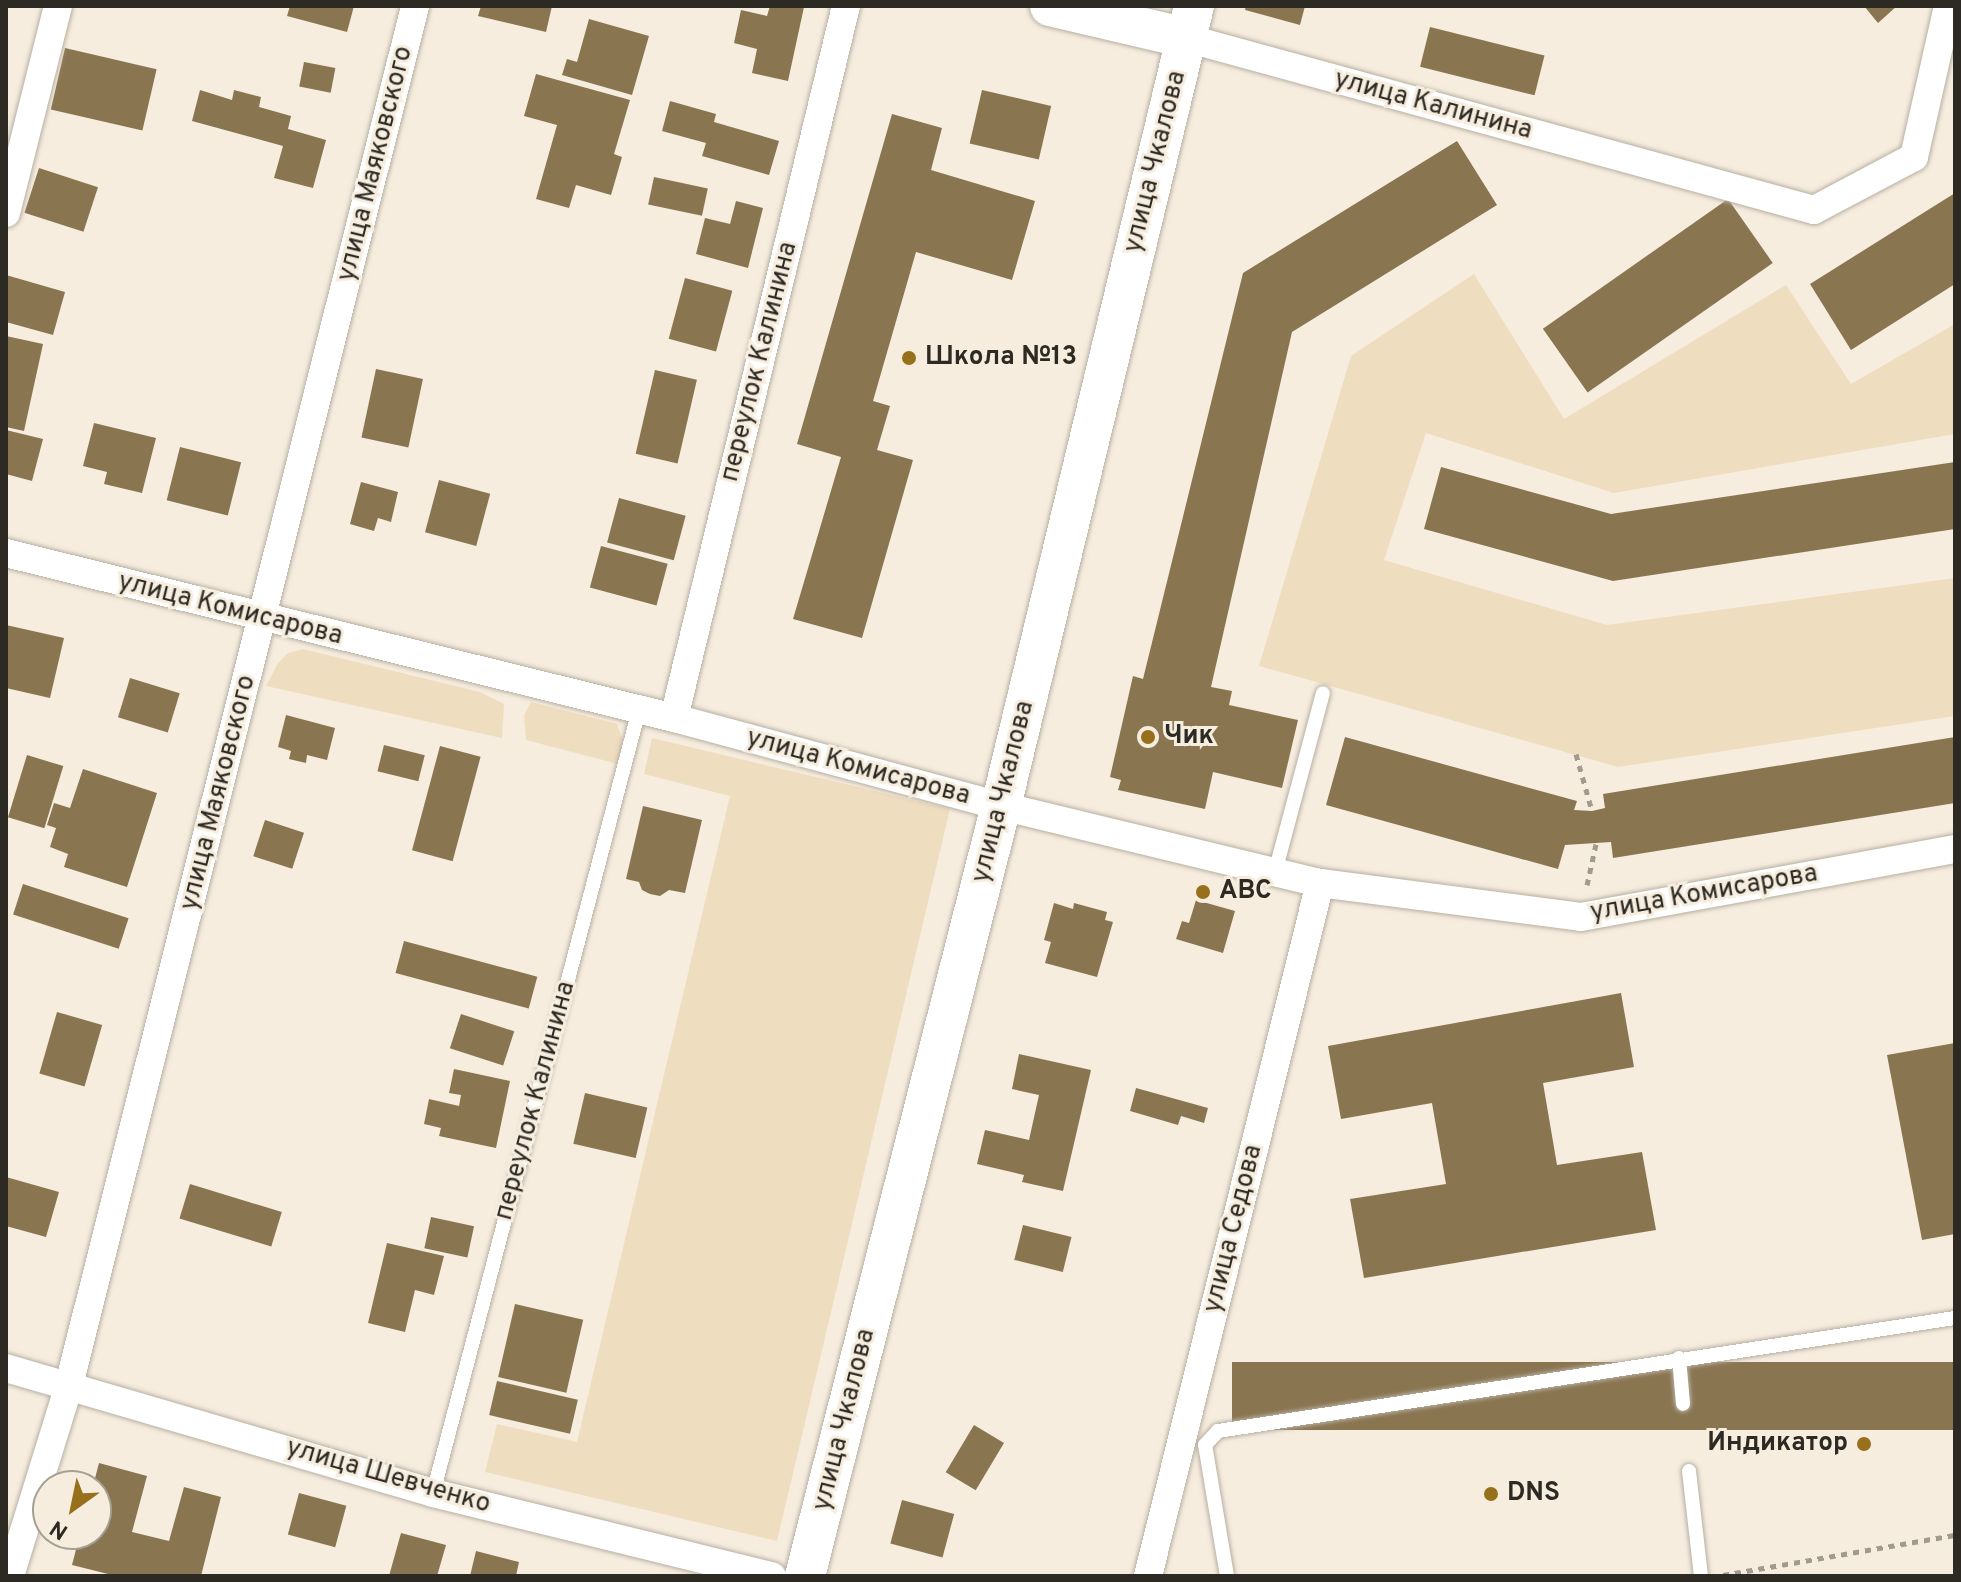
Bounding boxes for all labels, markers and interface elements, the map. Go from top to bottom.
street label: улица Маяковского [332,43,420,285]
street label: улица Калинина [1331,65,1535,147]
street label: улица Чкалова [1118,68,1194,256]
street label: переулок Калинина [715,239,805,485]
place label: Школа №13 [925,342,1077,374]
marker: Школа №13 [900,349,918,367]
street label: улица Комисарова [115,567,345,653]
street label: улица Маяковского [175,672,263,914]
street label: улица Чкалова [966,698,1042,886]
place label: Чик [1164,721,1214,753]
street label: улица Комисарова [743,723,973,813]
marker: Чик [1139,728,1157,746]
street label: улица Комисарова [1588,859,1820,929]
place label: ABC [1219,876,1272,908]
marker: ABC [1194,883,1212,901]
street label: переулок Калинина [489,978,583,1224]
street label: улица Седова [1198,1142,1270,1316]
street label: улица Чкалова [807,1326,883,1514]
place label: Индикатор [1707,1428,1848,1460]
street label: улица Шевченко [282,1433,494,1521]
marker: Индикатор [1855,1435,1873,1453]
north arrow [32,1470,112,1550]
place label: DNS [1507,1478,1560,1510]
marker: DNS [1482,1485,1500,1503]
text: N [46,1513,74,1544]

